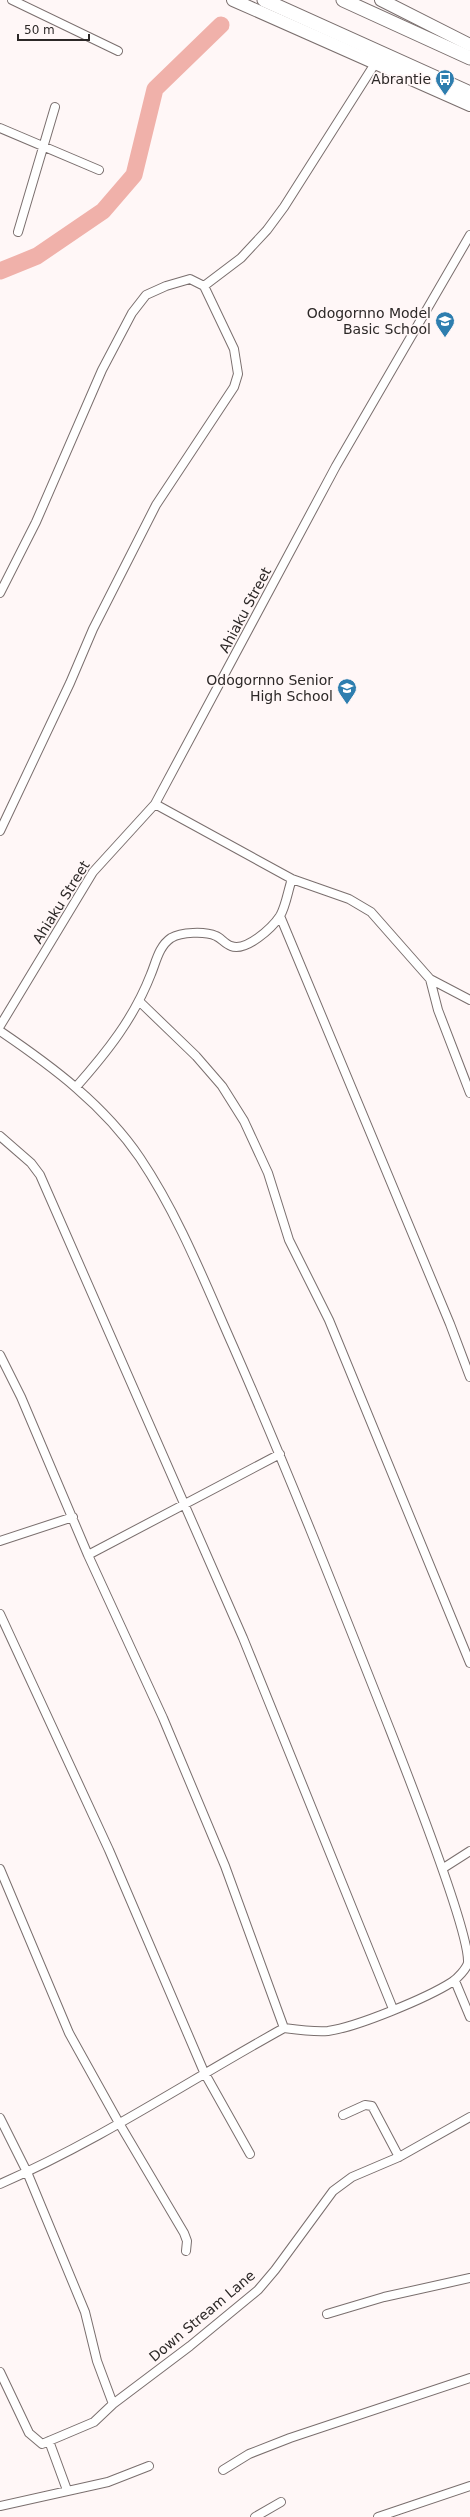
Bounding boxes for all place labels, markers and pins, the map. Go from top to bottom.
bus stop icon: Abrantie [434,68,456,96]
place label: Abrantie [371,71,431,87]
place label: Odogornno Model Basic School [307,305,431,337]
school or university icon: Odogornno Model Basic School [434,310,456,338]
place label: Odogornno Senior High School [206,672,333,704]
school or university icon: Odogornno Senior High School [336,677,358,705]

